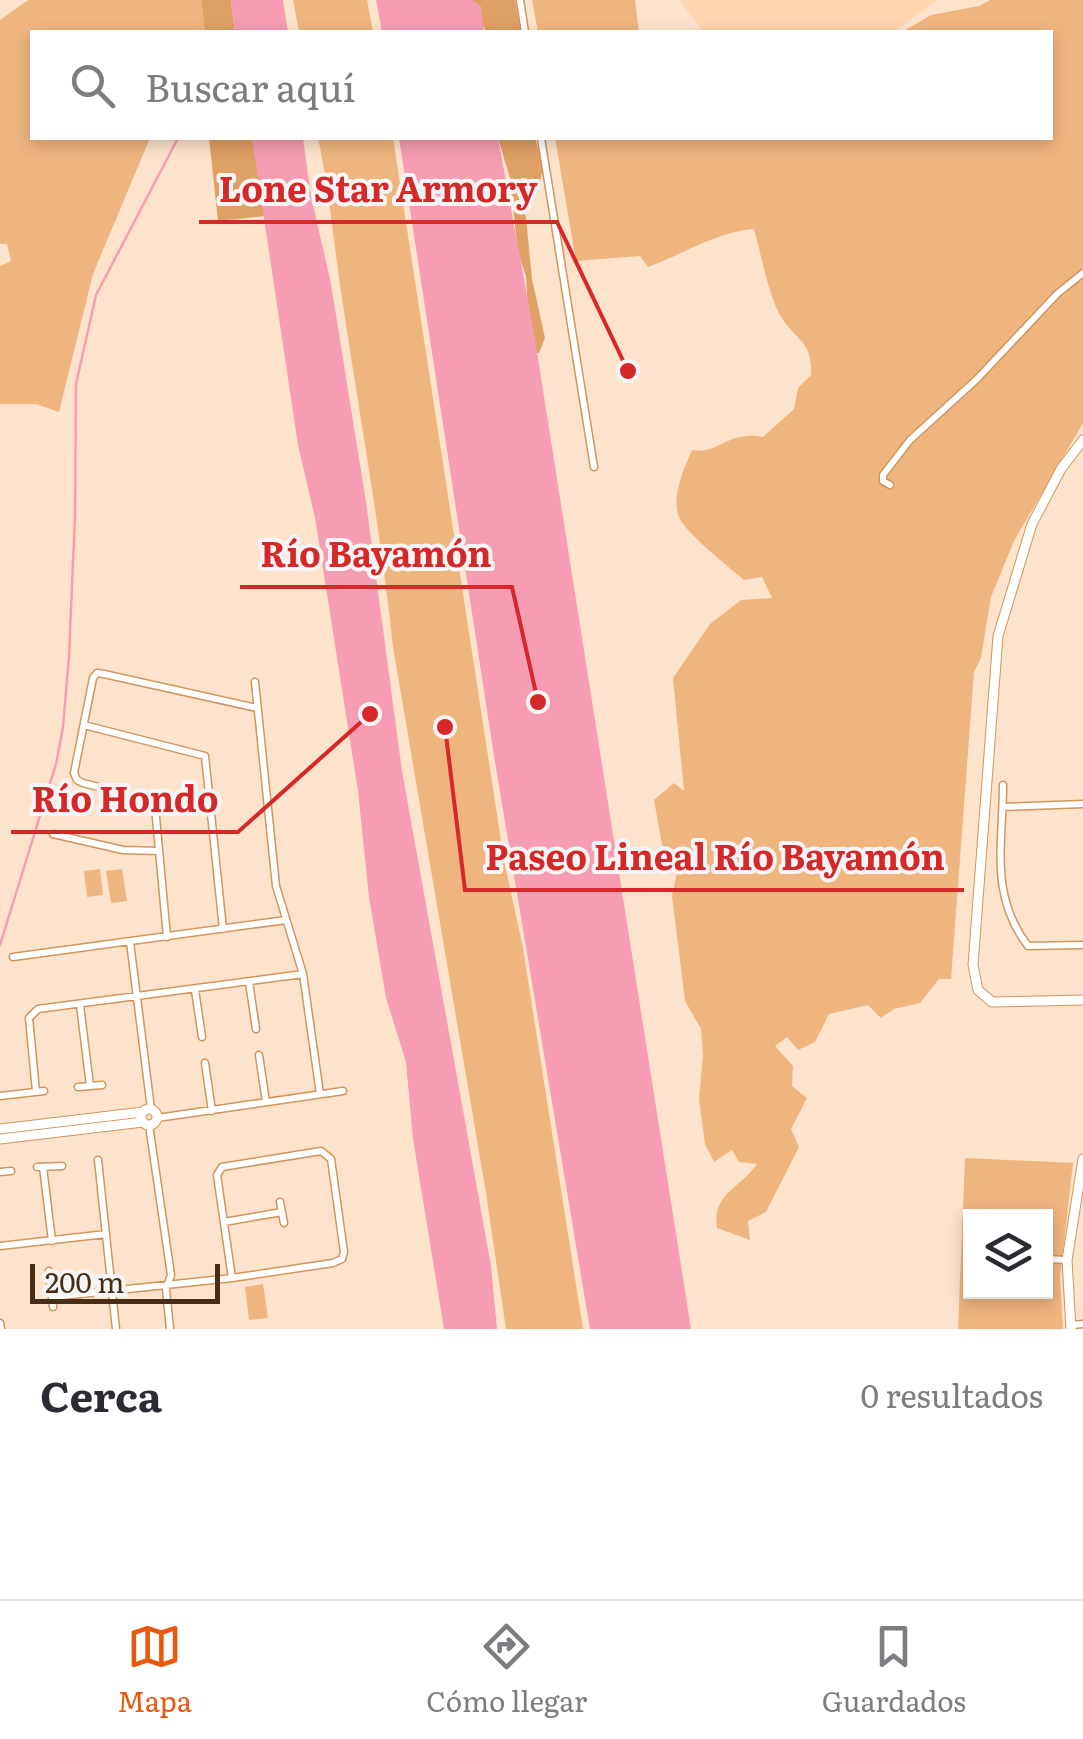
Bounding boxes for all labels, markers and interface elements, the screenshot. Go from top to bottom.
search box [30,30,1053,140]
text: Buscar aquí [145,57,355,114]
icon: search [65,58,120,113]
callout: Lone Star Armory [199,157,557,222]
text: Lone Star Armory [219,161,538,213]
callout: Río Bayamón [240,522,512,587]
text: Río Bayamón [260,526,492,578]
callout: Río Hondo [11,767,238,832]
text: Río Hondo [31,771,219,823]
callout: Paseo Lineal Río Bayamón [465,825,964,890]
text: Paseo Lineal Río Bayamón [485,829,945,881]
map controls [963,1209,1053,1299]
button: layers [963,1209,1053,1299]
scale bar [30,1259,220,1304]
text: 200 m [45,1260,124,1302]
text: Cerca [40,1363,162,1425]
text: 0 resultados [861,1370,1043,1418]
tab: Mapa [117,1619,192,1721]
tab: Cómo llegar [426,1619,587,1721]
tab: Guardados [822,1619,966,1721]

